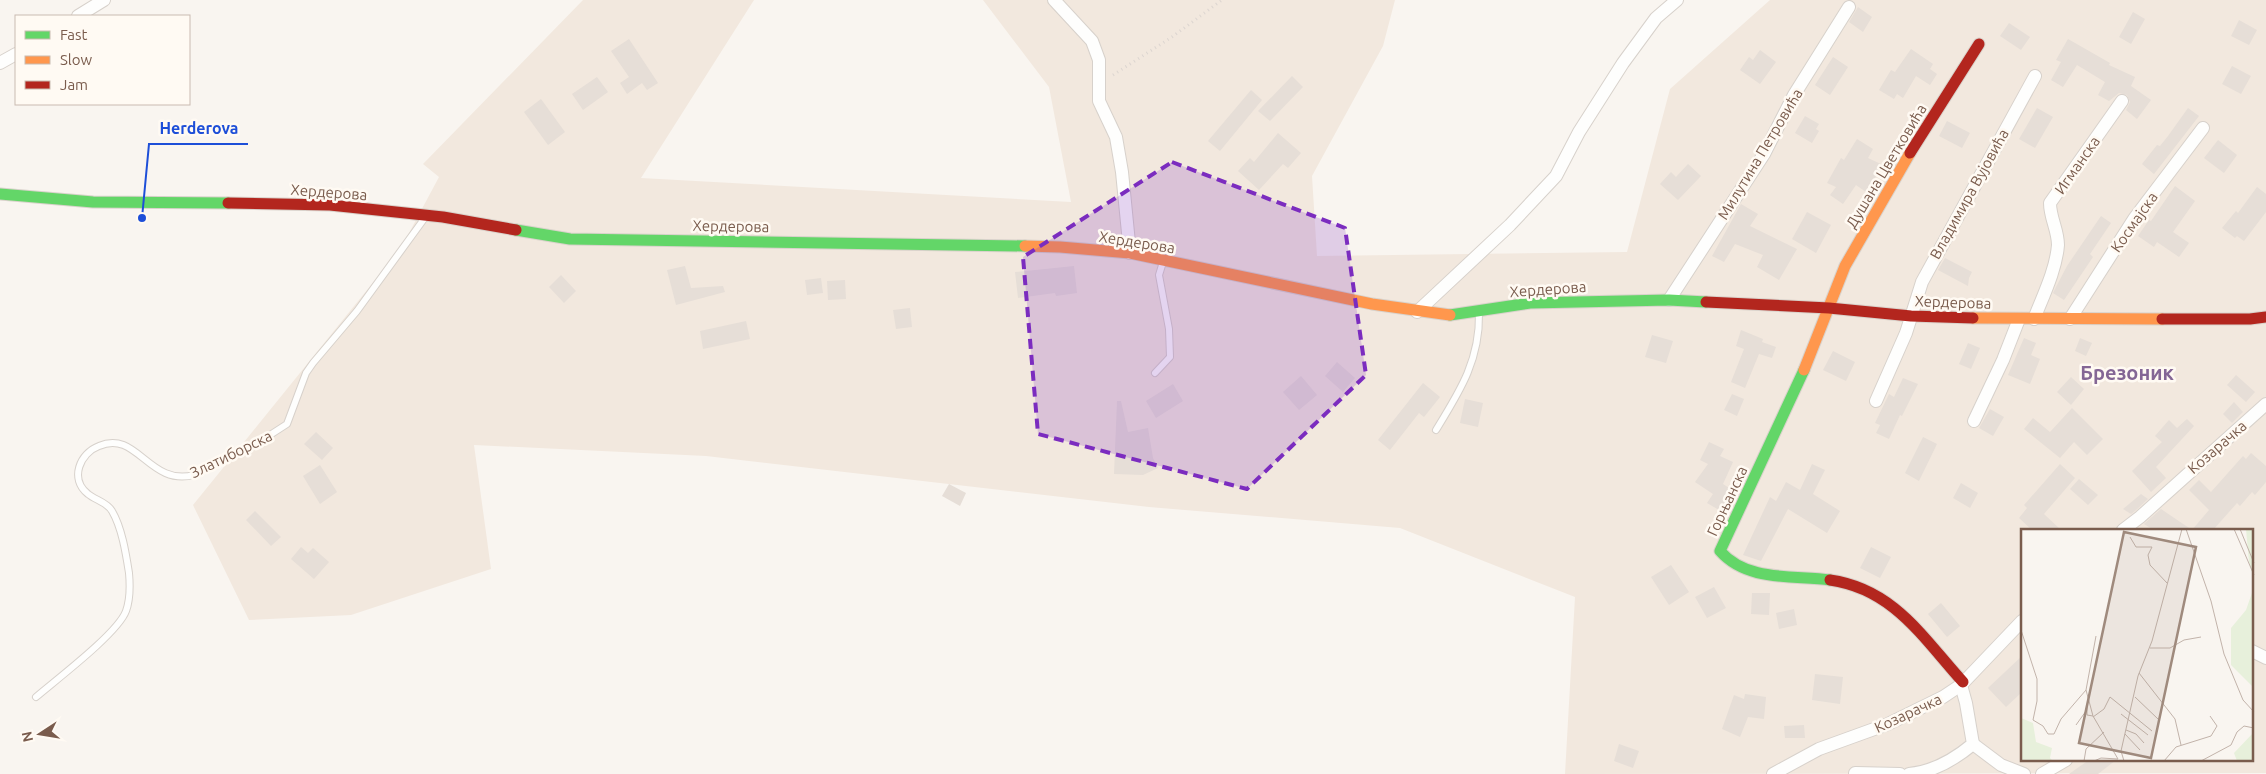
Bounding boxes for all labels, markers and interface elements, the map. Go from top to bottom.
legend [15,15,190,105]
text: Fast [60,26,88,43]
text: Slow [60,51,93,68]
text: Jam [60,76,88,93]
street label: Милутина Петровића [1714,85,1806,223]
street label: Душана Цветковића [1842,101,1930,231]
callout: Herderova [149,113,248,144]
text: Herderova [159,119,239,137]
street label: Владимира Вујовића [1926,126,2012,262]
street label: Игманска [2051,133,2103,197]
street label: Хердерова [290,181,368,203]
street label: Космајска [2107,189,2161,255]
street label: Хердерова [692,217,770,235]
street label: Хердерова [1098,228,1176,256]
street label: Хердерова [1509,278,1587,300]
street label: Хердерова [1914,292,1992,312]
district label: Брезоник [2080,361,2174,384]
street label: Козарачка [2184,417,2250,477]
street label: Златиборска [187,427,275,481]
street label: Горњанска [1703,463,1751,539]
inset map [2021,529,2254,762]
street label: Козарачка [1872,690,1944,736]
north arrow [15,709,65,759]
text: N [18,730,36,743]

